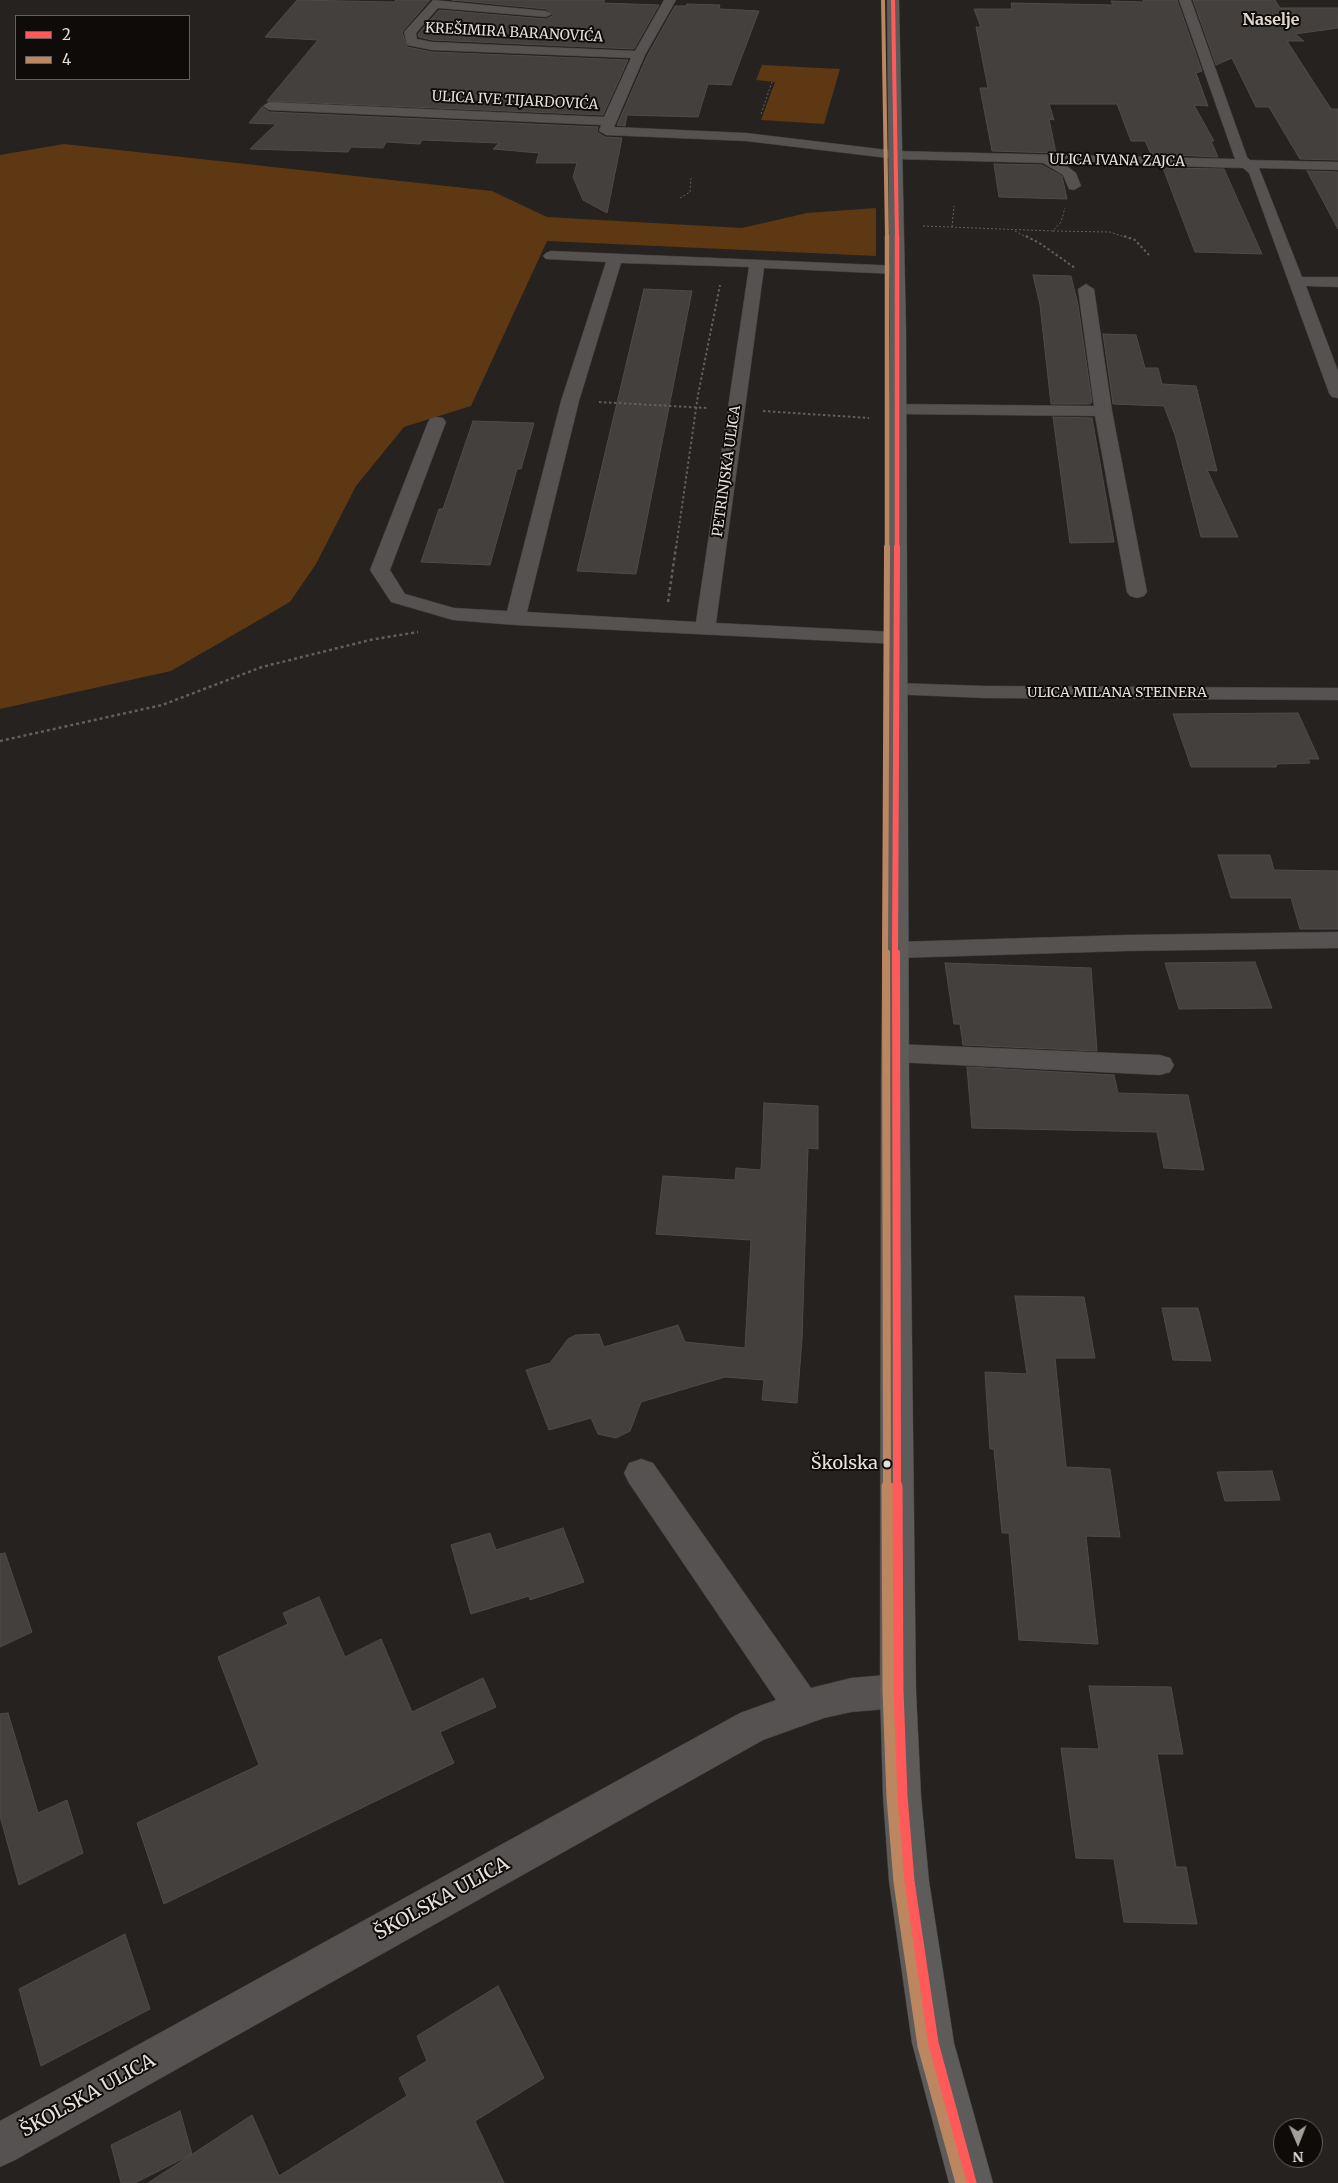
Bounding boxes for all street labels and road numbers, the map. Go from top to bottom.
street label: KREŠIMIRA BARANOVIĆA [424,20,604,46]
street label: ULICA IVE TIJARDOVIĆA [431,88,599,114]
street label: ULICA IVANA ZAJCA [1049,151,1185,171]
street label: PETRINJSKA ULICA [709,404,745,538]
street label: ULICA MILANA STEINERA [1027,685,1207,701]
street label: ŠKOLSKA ULICA [371,1853,513,1945]
street label: ŠKOLSKA ULICA [17,2050,159,2142]

